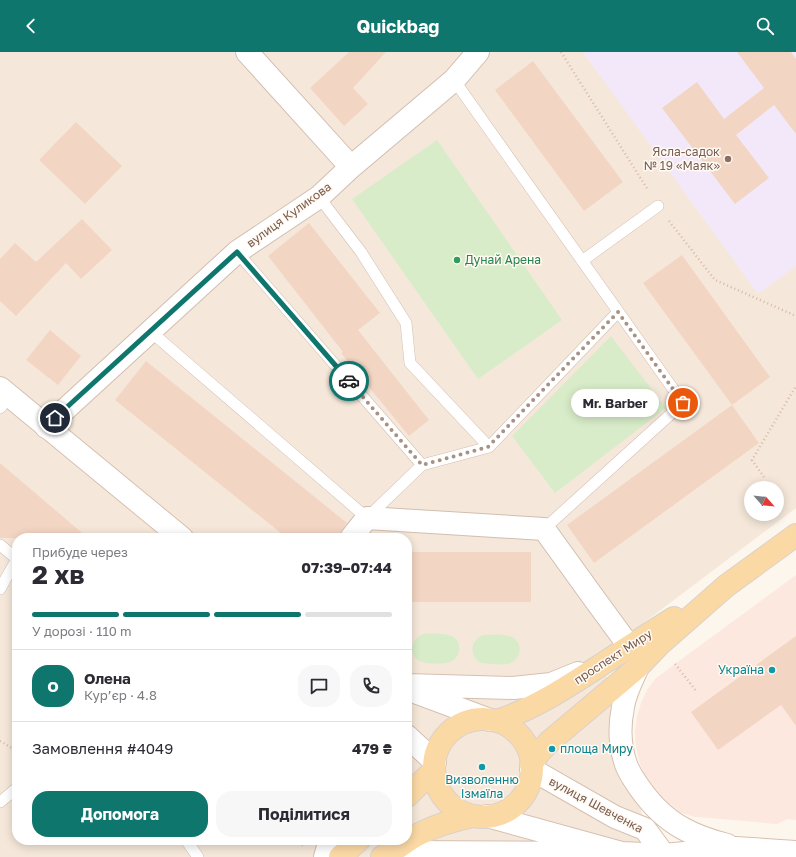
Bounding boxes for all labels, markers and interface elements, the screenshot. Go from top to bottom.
icon: back [20,15,42,37]
text: Quickbag [357,15,439,37]
icon: search [754,15,776,37]
place label: Ясла-садок № 19 «Маяк» [644,144,720,173]
marker: Ясла-садок № 19 «Маяк» [723,154,733,164]
street label: вулиця Куликова [243,179,334,250]
place label: Дунай Арена [465,252,541,267]
marker: Дунай Арена [452,255,462,265]
courier [329,361,369,401]
icon: car [338,370,360,392]
pin [666,386,700,420]
callout: Mr. Barber [571,389,659,417]
icon: bag [672,392,694,414]
text: Mr. Barber [582,395,648,411]
pin [38,401,72,435]
icon: home [44,407,66,429]
north arrow [744,481,784,521]
map controls [744,481,784,521]
text: Прибуде через [32,544,128,560]
text: 07:39–07:44 [301,558,392,576]
text: 2 хв [32,559,85,590]
text: У дорозі · 110 m [32,623,132,639]
street label: проспект Миру [571,626,655,687]
place label: Україна [718,662,764,677]
button: chat [298,665,340,707]
button: phone [350,665,392,707]
marker: Україна [767,665,777,675]
text: Олена [84,669,131,687]
text: О [47,677,59,695]
text: Кур’єр · 4.8 [84,687,157,703]
text: Замовлення #4049 [32,739,173,757]
text: 479 ₴ [352,739,392,757]
place label: площа Миру [560,741,633,756]
marker: площа Миру [547,744,557,754]
marker: Визволенню Ізмаїла [477,762,487,772]
place label: Визволенню Ізмаїла [445,772,519,801]
street label: вулиця Шевченка [547,773,646,836]
button: Допомога [32,791,208,837]
button: Поділитися [216,791,392,837]

